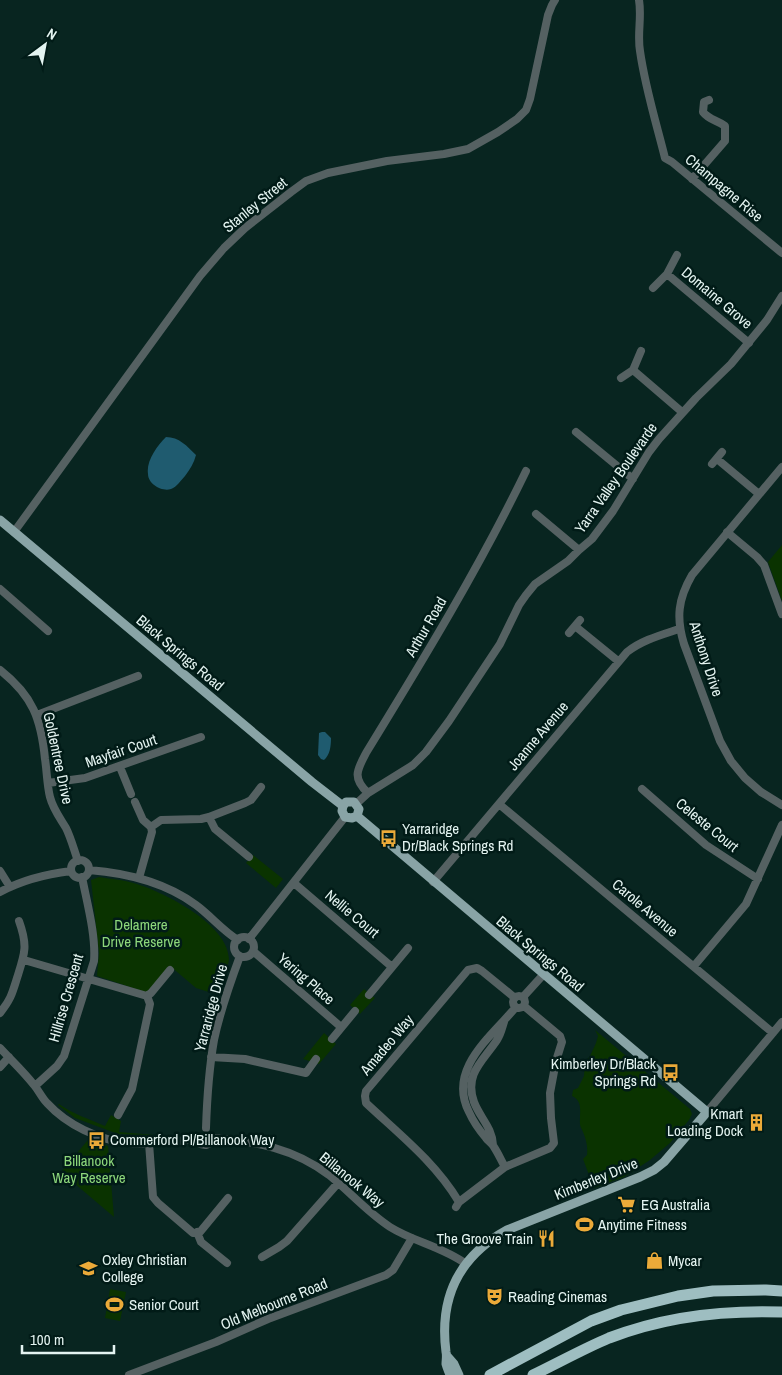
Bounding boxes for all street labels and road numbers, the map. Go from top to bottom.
street label: Champagne Rise [681,149,768,227]
street label: Stanley Street [218,172,292,237]
street label: Domaine Grove [677,262,757,334]
street label: Yarra Valley Boulevarde [569,418,662,537]
street label: Arthur Road [399,593,451,662]
street label: Black Springs Road [132,610,229,696]
street label: Anthony Drive [684,618,729,699]
street label: Joanne Avenue [502,696,573,775]
street label: Goldentree Drive [38,710,79,806]
street label: Mayfair Court [82,728,160,773]
street label: Celeste Court [671,793,744,857]
street label: Carole Avenue [608,874,683,942]
street label: Nellie Court [321,885,384,943]
street label: Black Springs Road [492,911,589,997]
street label: Yering Place [273,948,340,1009]
street label: Hillrise Crescent [43,951,88,1044]
street label: Yarraridge Drive [189,962,232,1054]
street label: Amadeo Way [354,1009,419,1080]
street label: Billanook Way [315,1147,390,1213]
street label: Kimberley Drive [551,1152,641,1205]
street label: Old Melbourne Road [217,1273,330,1335]

